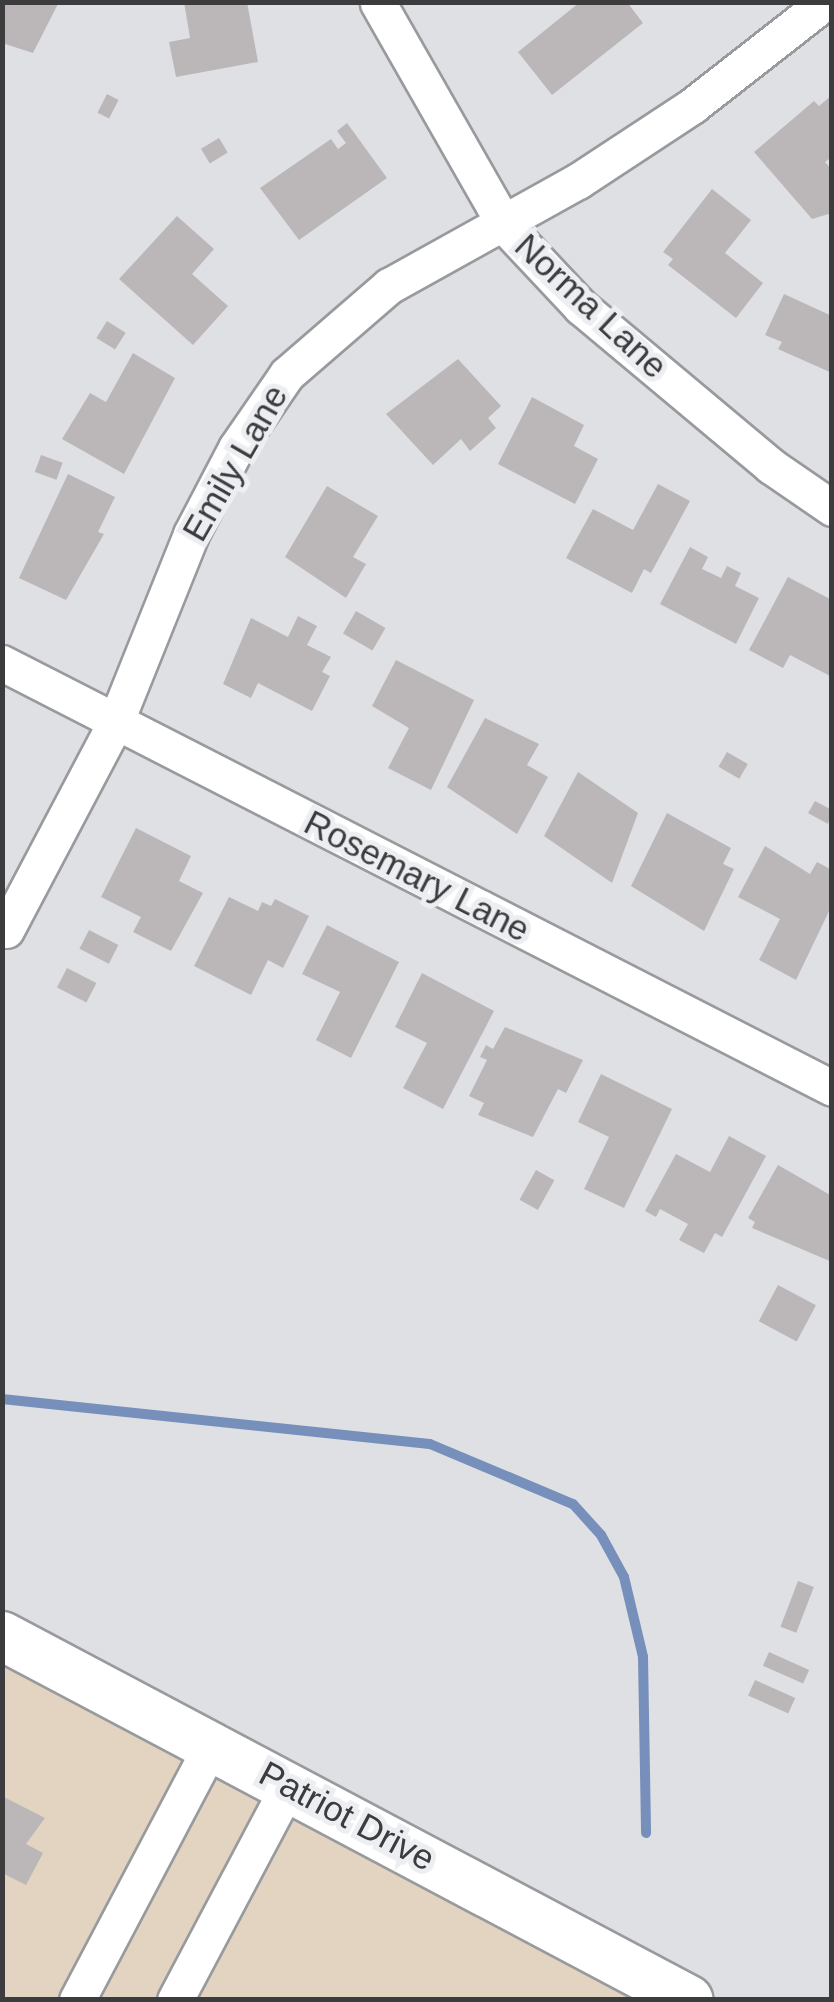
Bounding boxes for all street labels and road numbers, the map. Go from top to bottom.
street label: Norma Lane [506,225,676,387]
street label: Emily Lane [174,378,296,548]
street label: Rosemary Lane [297,801,537,951]
street label: Patriot Drive [252,1752,442,1880]

